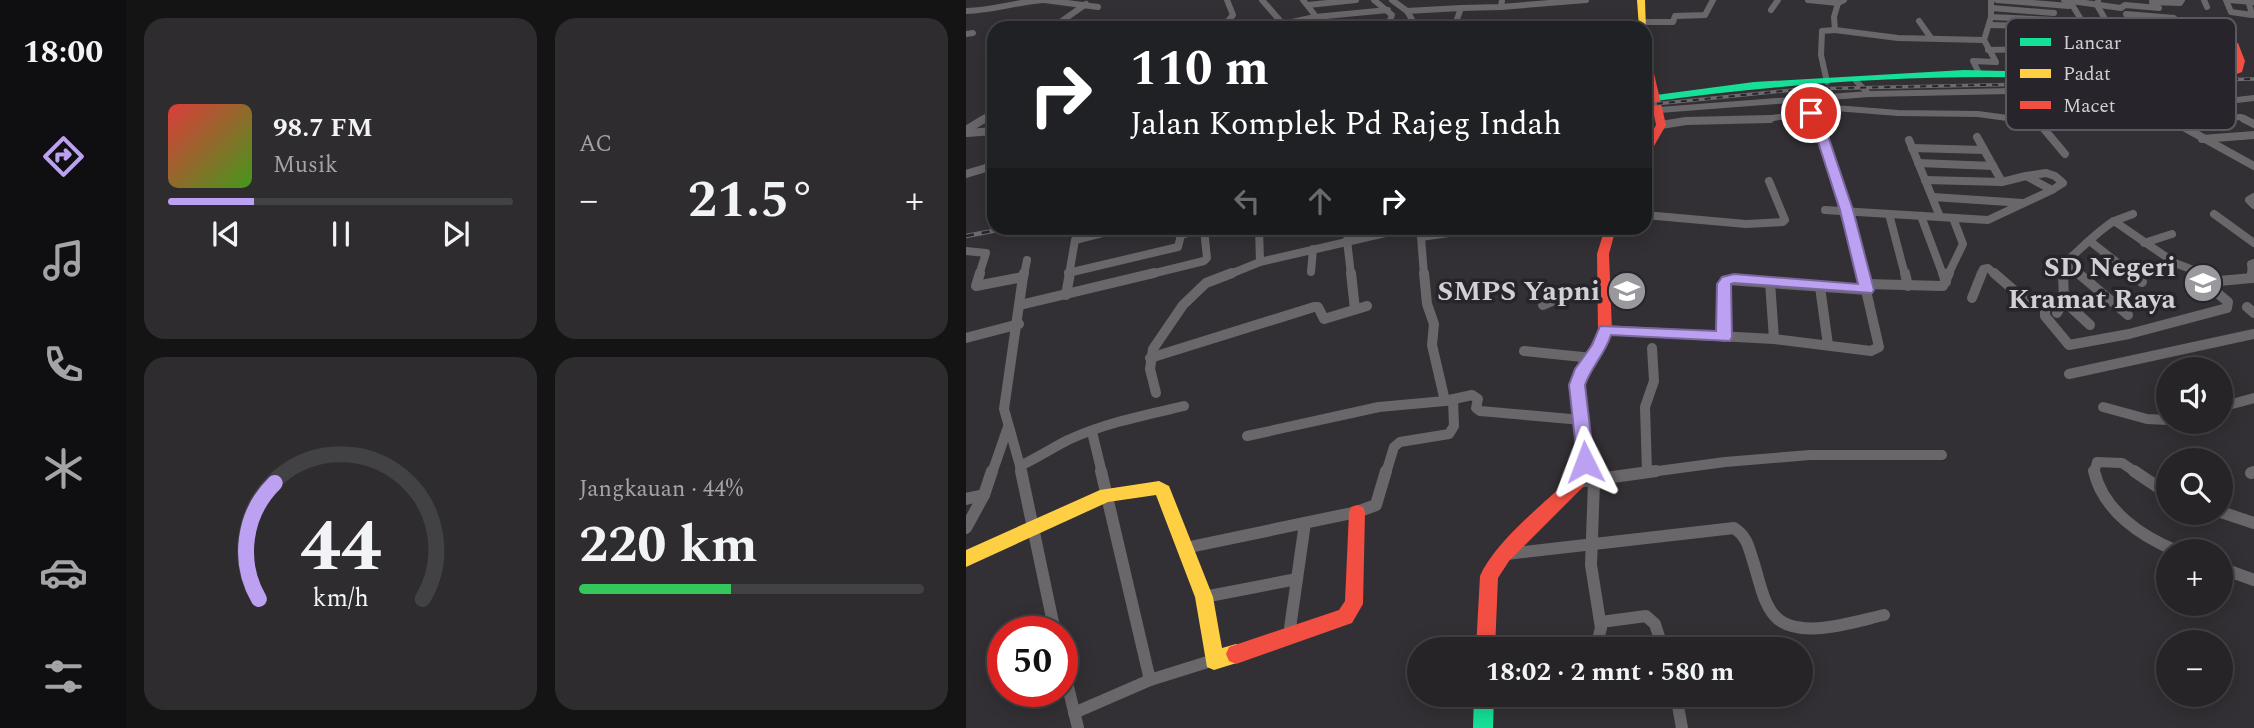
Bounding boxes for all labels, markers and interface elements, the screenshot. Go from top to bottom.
legend [2006,18,2236,130]
text: 18:00 [23,28,103,77]
text: Lancar [2063,29,2122,58]
text: 110 m [1130,32,1269,107]
icon: right [1015,49,1106,140]
text: Padat [2063,60,2111,89]
pin [1781,83,1841,143]
text: Macet [2063,92,2116,121]
icon: arrive [1792,94,1830,132]
text: Jalan Komplek Pd Rajeg Indah [1130,100,1562,149]
text: 98.7 FM [273,108,373,148]
text: AC [579,127,612,162]
icon: directions [39,132,88,181]
text: Musik [273,148,338,183]
text: 21.5° [688,161,815,240]
text: − [579,172,598,230]
text: + [905,172,924,230]
icon: left [1228,182,1266,220]
icon: ahead [1301,182,1339,220]
icon: right [1374,182,1412,220]
icon: previous [207,215,245,253]
icon: pause [322,215,360,253]
icon: next [437,215,475,253]
icon: music [39,236,88,285]
place label: SD Negeri Kramat Raya [2008,246,2177,321]
school or university icon: SD Negeri Kramat Raya [2182,262,2224,304]
place label: SMPS Yapni [1437,270,1600,313]
school or university icon: SMPS Yapni [1606,270,1648,312]
icon: phone [39,340,88,389]
map controls [2156,357,2233,707]
button: sound [2156,357,2233,434]
position arrow [1548,425,1622,499]
icon: climate [39,444,88,493]
button: search [2156,448,2233,525]
text: Jangkauan · 44% [579,472,743,507]
text: 44 [300,493,381,604]
text: 220 km [579,506,758,585]
button: + [2156,539,2233,616]
icon: car [39,548,88,597]
text: km/h [312,580,369,618]
speed limit sign: 50 [987,616,1078,707]
button: − [2156,630,2233,707]
icon: filters [39,652,88,701]
text: 18:02 · 2 mnt · 580 m [1486,652,1734,692]

